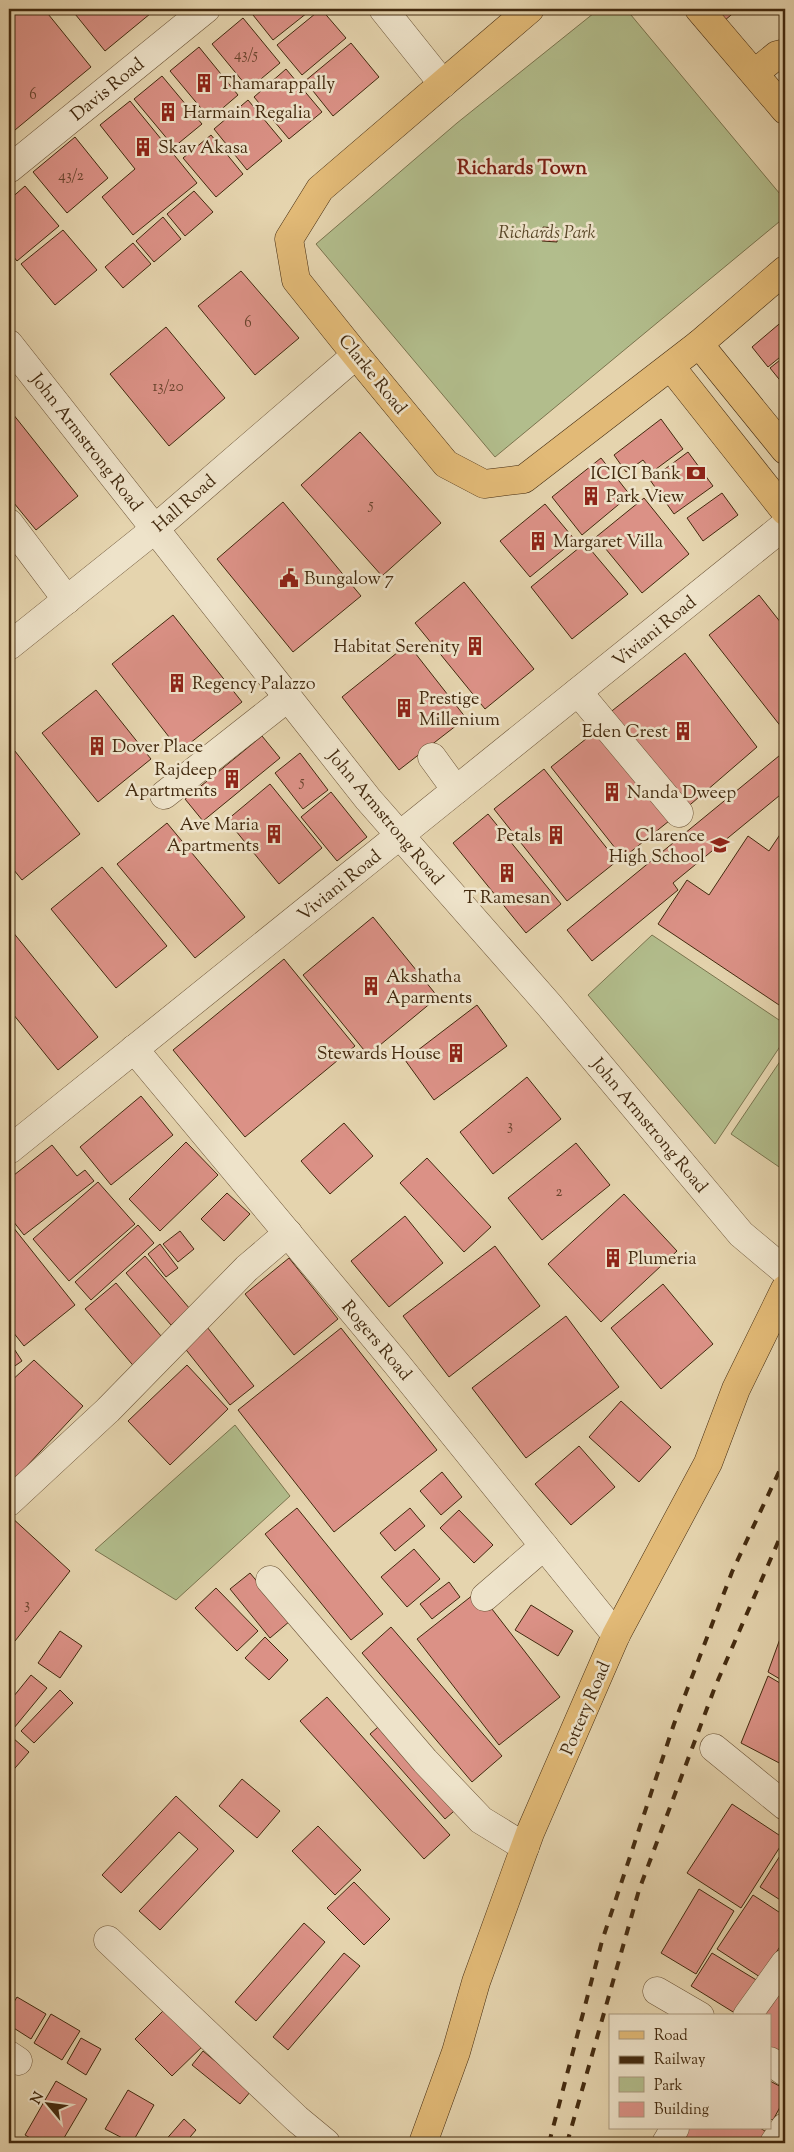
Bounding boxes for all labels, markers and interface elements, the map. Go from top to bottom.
house number: 43/5 [234,45,258,66]
street label: Davis Road [66,53,151,128]
building icon: Thamarappally [193,72,215,94]
place label: Thamarappally [219,72,335,98]
house number: 6 [29,85,37,106]
building icon: Harmain Regalia [157,101,179,123]
place label: Harmain Regalia [183,101,311,127]
building icon: Skav Akasa [132,136,154,158]
place label: Skav Akasa [158,136,248,162]
district label: Richards Town [457,155,587,184]
house number: 43/2 [58,166,84,187]
park label: Richards Park [498,221,596,247]
house number: 6 [244,313,252,334]
street label: Clarke Road [331,330,412,421]
street label: John Armstrong Road [22,368,148,518]
house number: 13/20 [152,377,184,398]
place label: ICICI Bank [590,462,681,488]
bank icon: ICICI Bank [685,462,707,484]
street label: Hall Road [148,469,223,540]
building icon: Park View [580,485,602,507]
place label: Park View [606,485,685,511]
house number: 5 [367,495,374,516]
building icon: Margaret Villa [527,530,549,552]
place label: Margaret Villa [553,530,663,556]
public building icon: Bungalow 7 [278,567,300,589]
place label: Bungalow 7 [304,567,394,593]
street label: Viviani Road [608,591,703,675]
place label: Habitat Serenity [333,635,460,661]
building icon: Habitat Serenity [464,635,486,657]
building icon: Regency Palazzo [166,672,188,694]
place label: Regency Palazzo [192,672,316,698]
place label: Prestige Millenium [419,687,500,734]
building icon: Prestige Millenium [393,697,415,719]
place label: Eden Crest [582,720,668,746]
building icon: Eden Crest [672,720,694,742]
building icon: Dover Place [86,735,108,757]
place label: Dover Place [112,735,203,761]
street label: John Armstrong Road [319,744,449,891]
place label: Rajdeep Apartments [125,758,217,805]
building icon: Rajdeep Apartments [221,768,243,790]
house number: 5 [298,772,305,793]
building icon: Nanda Dweep [601,781,623,803]
place label: Nanda Dweep [627,781,736,807]
place label: Ave Maria Apartments [167,813,259,860]
building icon: Ave Maria Apartments [263,823,285,845]
place label: Petals [497,824,541,850]
building icon: Petals [545,824,567,846]
place label: Clarence High School [609,824,705,871]
school or university icon: Clarence High School [709,834,731,856]
street label: Viviani Road [293,845,388,929]
building icon: T Ramesan [496,862,518,884]
place label: T Ramesan [464,886,551,912]
place label: Akshatha Aparments [386,965,472,1012]
building icon: Akshatha Aparments [360,975,382,997]
place label: Stewards House [317,1042,441,1068]
building icon: Stewards House [445,1042,467,1064]
street label: John Armstrong Road [583,1052,713,1199]
house number: 3 [507,1116,513,1137]
house number: 2 [555,1182,563,1203]
building icon: Plumeria [602,1247,624,1269]
place label: Plumeria [628,1247,697,1273]
street label: Rogers Road [334,1296,417,1387]
house number: 3 [24,1595,30,1616]
street label: Pottery Road [555,1658,618,1760]
legend [609,2014,772,2130]
text: Road [654,2026,688,2047]
text: Railway [654,2050,706,2071]
text: Park [654,2076,683,2097]
north arrow [22,2080,72,2130]
text: N [27,2089,50,2108]
text: Building [654,2100,709,2121]

